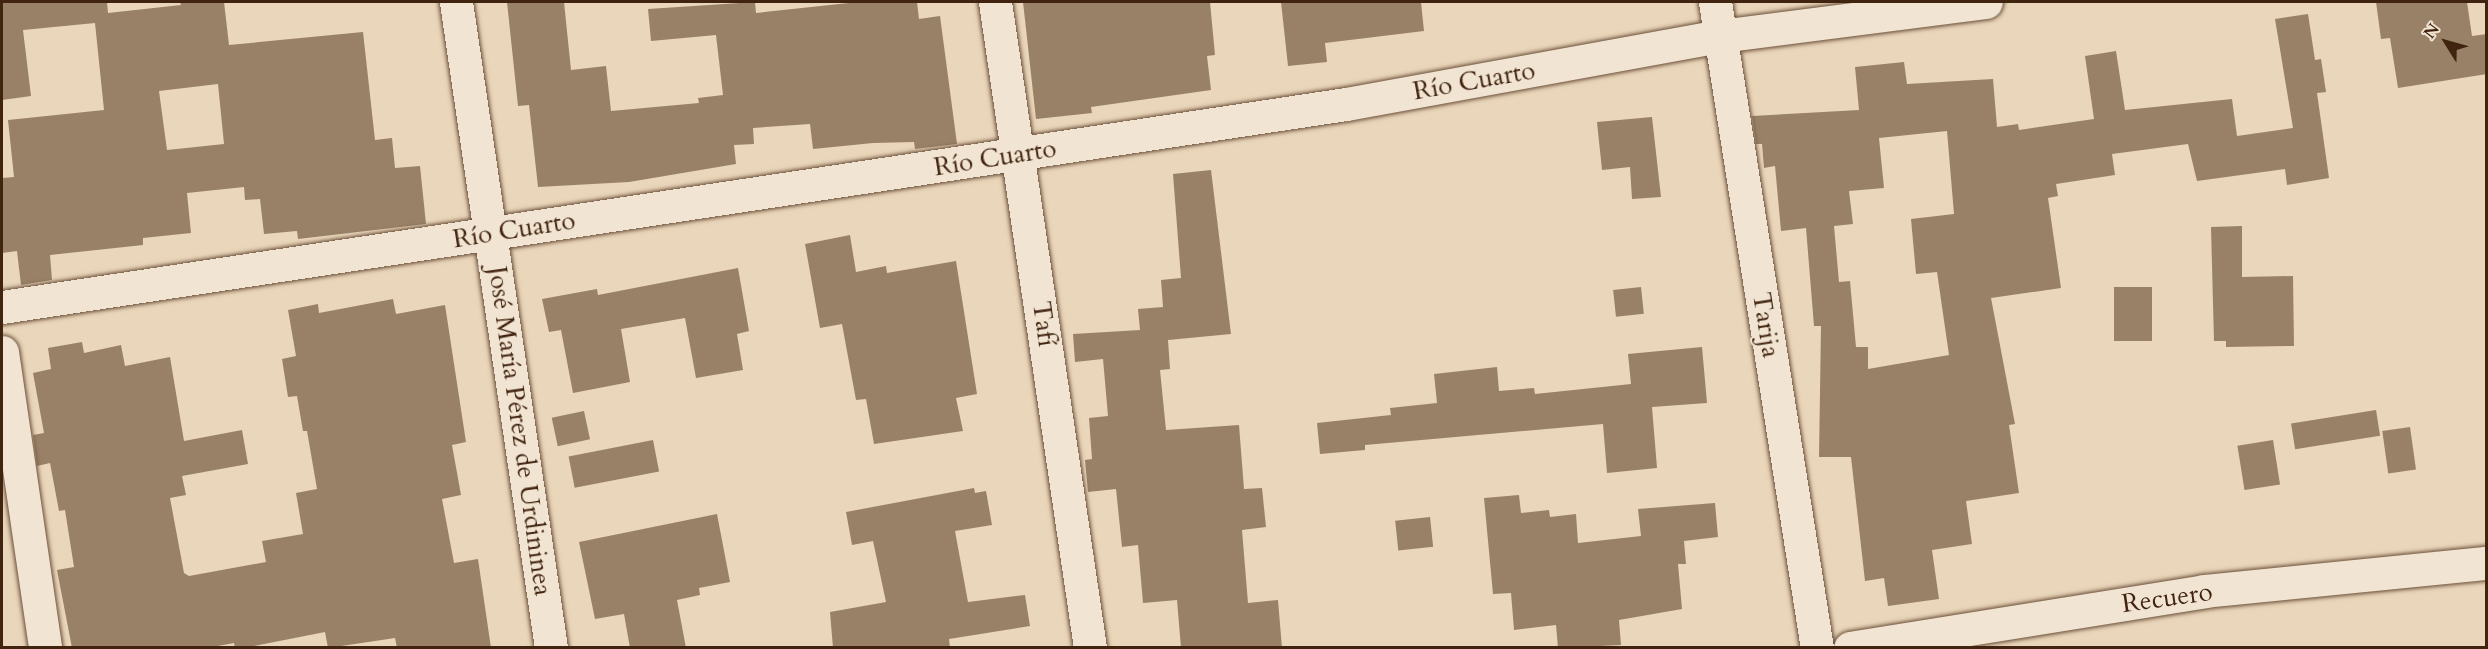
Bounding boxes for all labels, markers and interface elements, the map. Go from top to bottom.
north arrow [2416,12,2476,72]
text: N [2419,19,2445,43]
street label: Río Cuarto [1410,55,1538,107]
street label: Río Cuarto [932,133,1058,183]
street label: Río Cuarto [451,205,577,255]
street label: José María Pérez de Urdininea [481,264,559,598]
street label: Tarija [1745,290,1787,360]
street label: Tafí [1025,299,1063,349]
street label: Recuero [2120,576,2214,620]

